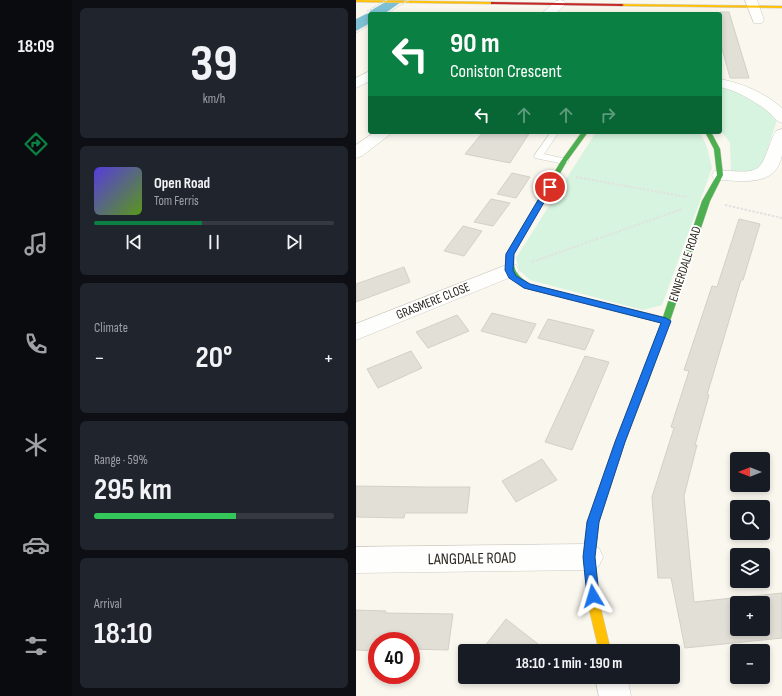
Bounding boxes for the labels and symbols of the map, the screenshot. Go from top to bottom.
pin [533,170,567,204]
street label: ENNERDALE ROAD [665,224,705,304]
street label: GRASMERE CLOSE [394,279,472,323]
north arrow [730,452,770,492]
street label: LANGDALE ROAD [428,549,517,569]
position arrow [572,575,614,617]
speed limit sign: 40 [368,632,420,684]

